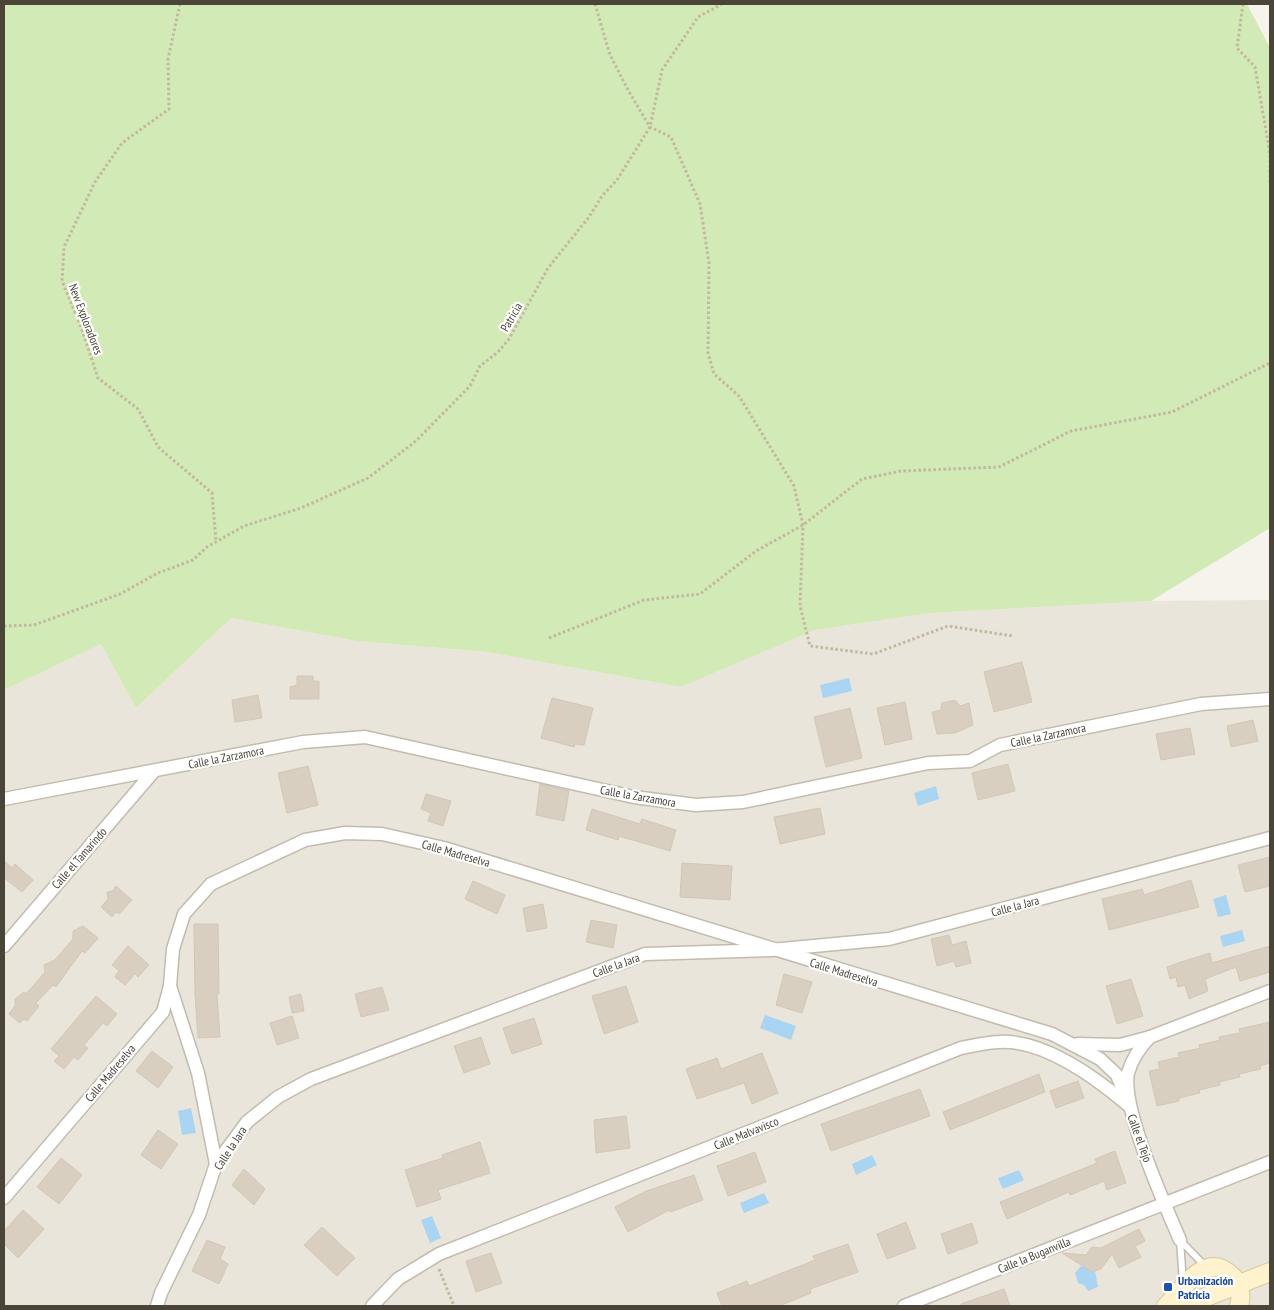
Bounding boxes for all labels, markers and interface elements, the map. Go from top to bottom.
street label: New Exploradores [66,281,106,357]
street label: Patricia [497,300,525,334]
street label: Calle la Zarzamora [1009,720,1087,750]
street label: Calle la Zarzamora [187,742,265,772]
street label: Calle la Zarzamora [599,782,677,810]
street label: Calle el Tamarindo [48,824,110,892]
street label: Calle Madreselva [420,836,492,870]
street label: Calle la Jara [989,892,1041,920]
street label: Calle la Jara [590,949,642,980]
street label: Calle Madreselva [808,955,880,990]
street label: Calle Madreselva [82,1041,138,1105]
street label: Calle el Tejo [1124,1112,1156,1164]
street label: Calle Malvavisco [711,1113,781,1153]
street label: Calle la Jara [210,1123,250,1173]
street label: Calle la Buganvilla [995,1234,1073,1276]
place label: Urbanización Patricia [1178,1273,1233,1302]
marker: Urbanización Patricia [1162,1281,1174,1293]

